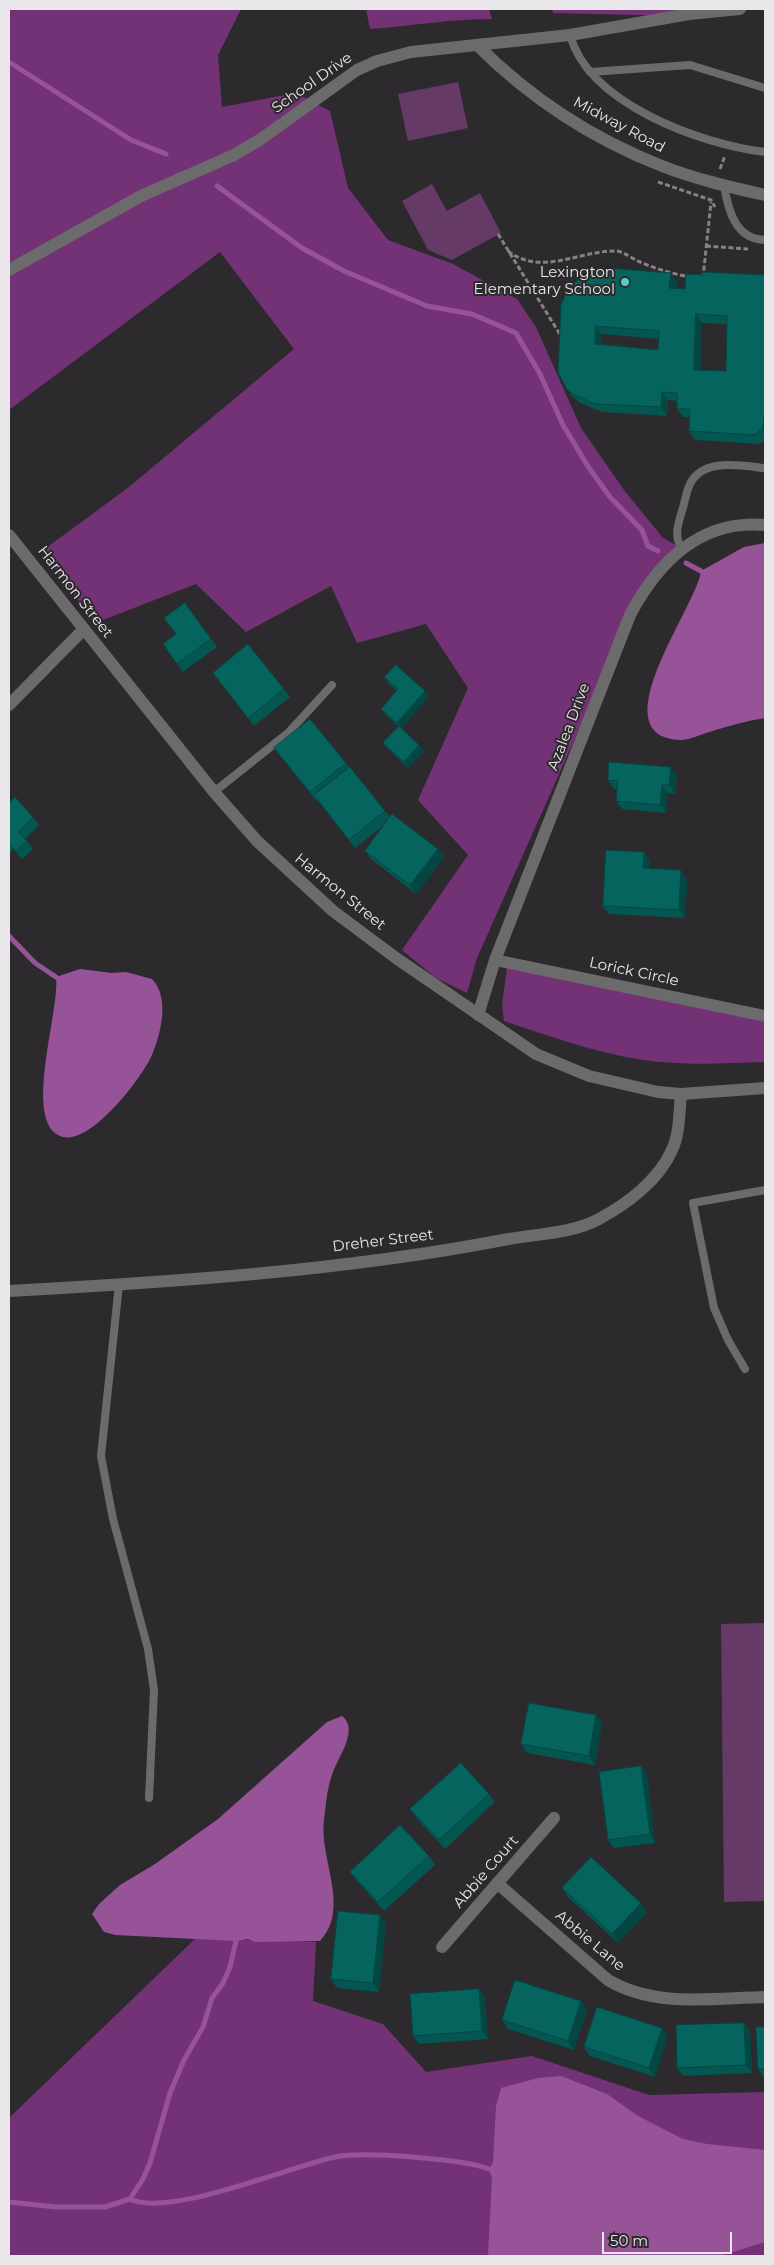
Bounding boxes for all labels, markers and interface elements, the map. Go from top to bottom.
street label: School Drive [268,49,356,117]
street label: Midway Road [570,93,668,157]
place label: Lexington Elementary School [474,264,615,299]
marker: Lexington Elementary School [619,276,631,288]
street label: Harmon Street [34,542,116,642]
street label: Azalea Drive [544,681,594,773]
street label: Harmon Street [291,850,389,934]
street label: Lorick Circle [588,954,680,990]
street label: Dreher Street [331,1226,435,1256]
street label: Abbie Court [450,1832,522,1912]
street label: Abbie Lane [552,1907,628,1975]
scale bar [604,2222,734,2254]
text: 50 m [610,2231,648,2250]

